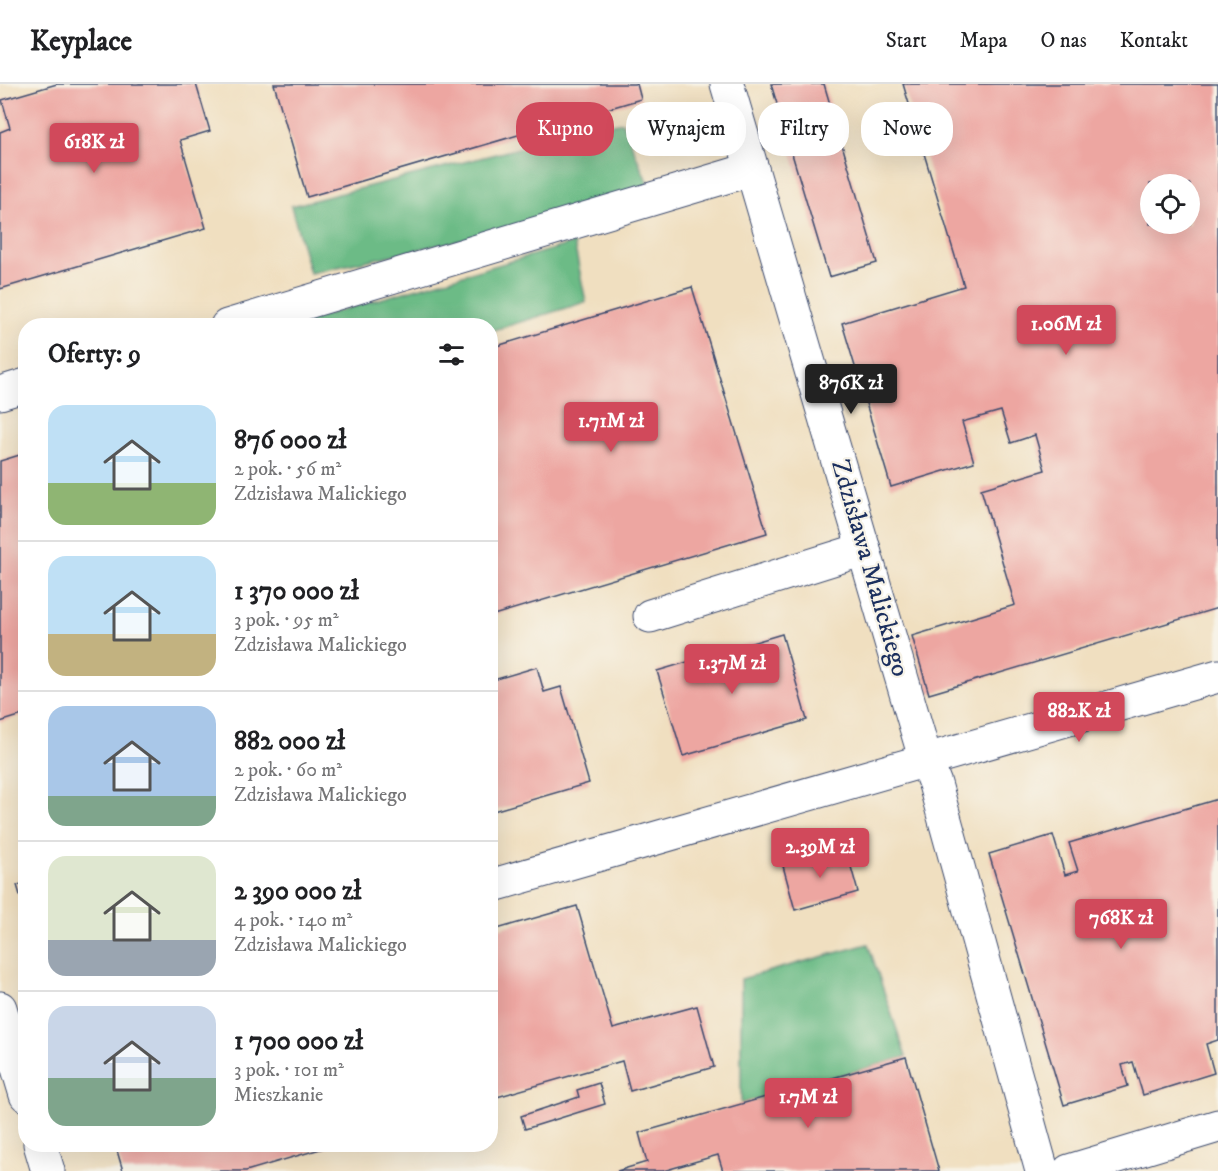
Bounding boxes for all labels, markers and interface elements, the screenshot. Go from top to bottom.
text: Keyplace [30,24,132,59]
text: Start [886,28,927,54]
text: Mapa [960,28,1007,54]
text: O nas [1040,28,1087,54]
text: Kontakt [1120,28,1188,54]
chip: Kupno [516,102,614,156]
chip: Wynajem [626,102,746,156]
chip: Filtry [758,102,849,156]
chip: Nowe [861,102,953,156]
pin: 618K zł [39,123,149,174]
text: 618K zł [64,130,124,155]
map controls [1140,174,1200,234]
button: locate [1140,174,1200,234]
pin: 1.06M zł [1004,305,1128,356]
text: 1.06M zł [1031,312,1101,337]
text: Oferty: 9 [48,338,141,371]
icon: filters [435,338,468,371]
pin: 876K zł [796,364,906,415]
text: 876K zł [819,371,883,396]
pin: 1.71M zł [549,402,673,453]
text: 1.71M zł [578,409,644,434]
text: 876 000 zł [234,424,346,457]
icon: home [96,429,168,501]
street label: Zdzisława Malickiego [823,456,917,680]
text: 2 pok. · 56 m² [234,457,341,482]
text: Zdzisława Malickiego [234,482,407,507]
text: 1 370 000 zł [234,575,359,608]
icon: home [96,580,168,652]
text: 3 pok. · 95 m² [234,608,339,633]
text: Zdzisława Malickiego [234,633,407,658]
pin: 1.37M zł [670,644,794,695]
text: 1.37M zł [698,651,766,676]
pin: 882K zł [1024,692,1134,743]
text: 882K zł [1048,699,1110,724]
text: 882 000 zł [234,725,345,758]
icon: home [96,730,168,802]
text: 2 pok. · 60 m² [234,758,342,783]
text: Zdzisława Malickiego [234,783,407,808]
pin: 2.39M zł [758,828,882,879]
text: 2.39M zł [785,835,855,860]
text: 2 390 000 zł [234,875,361,908]
icon: home [96,880,168,952]
pin: 768K zł [1066,899,1176,950]
text: 768K zł [1089,906,1153,931]
text: 4 pok. · 140 m² [234,908,352,933]
text: Zdzisława Malickiego [234,933,407,958]
text: 1 700 000 zł [234,1025,363,1058]
icon: home [96,1030,168,1102]
text: 3 pok. · 101 m² [234,1058,344,1083]
pin: 1.7M zł [753,1078,863,1129]
text: Mieszkanie [234,1083,323,1108]
text: 1.7M zł [779,1085,837,1110]

